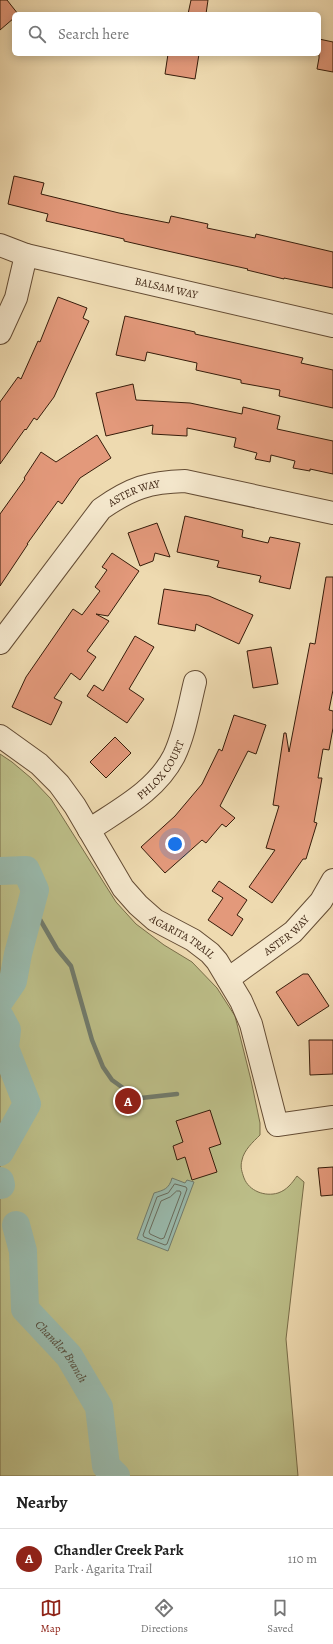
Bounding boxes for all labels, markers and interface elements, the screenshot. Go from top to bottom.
search box [12,12,321,56]
icon: search [26,23,48,45]
text: Search here [58,24,129,44]
street label: BALSAM WAY [134,273,200,302]
street label: ASTER WAY [104,475,162,511]
street label: PHLOX COURT [134,738,187,803]
your location [165,834,185,854]
street label: AGARITA TRAIL [146,911,219,962]
street label: ASTER WAY [259,911,313,959]
pin: A [115,1086,141,1116]
water label: Chandler Branch [31,1317,91,1386]
text: Nearby [16,1491,67,1514]
text: Chandler Creek Park [54,1540,183,1560]
text: A [25,1550,33,1567]
text: 110 m [288,1550,317,1567]
text: Park · Agarita Trail [54,1560,152,1577]
tab: Map [40,1597,62,1636]
tab: Directions [141,1597,188,1636]
tab: Saved [267,1597,293,1636]

